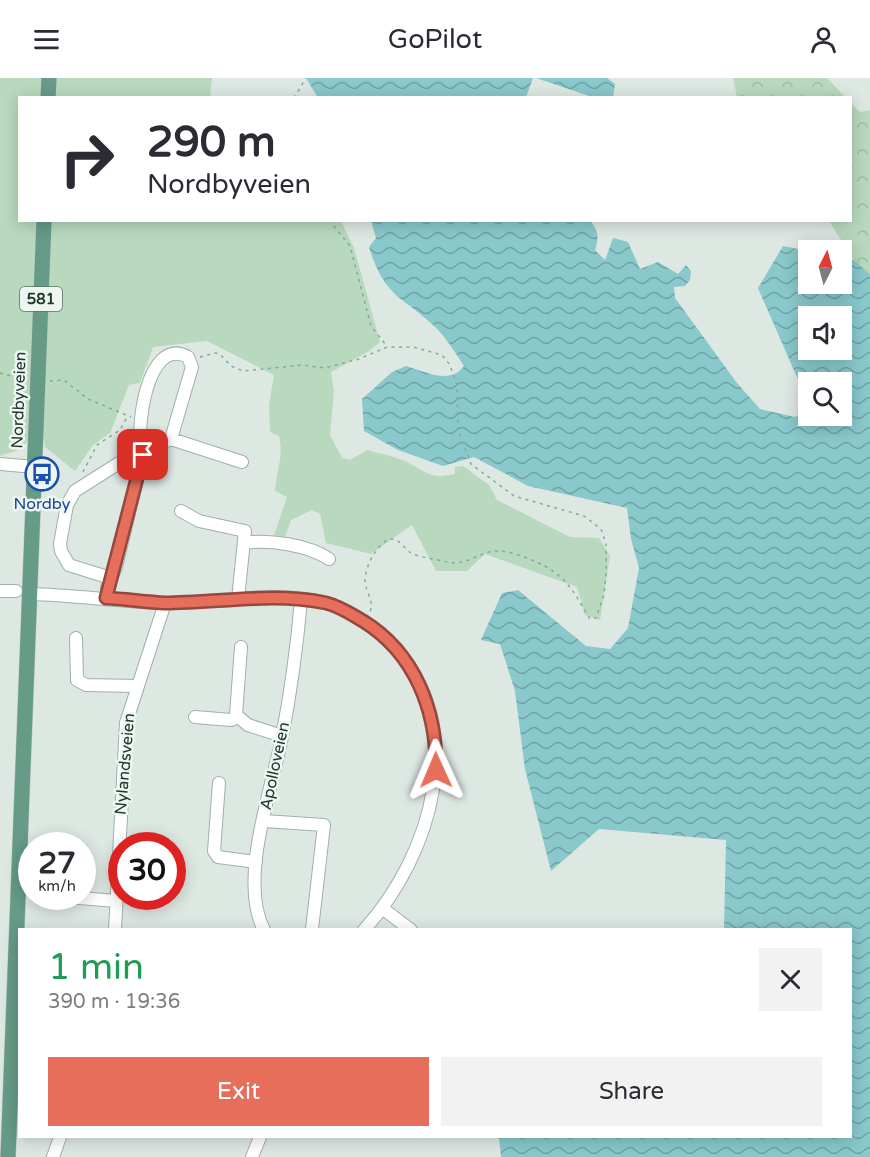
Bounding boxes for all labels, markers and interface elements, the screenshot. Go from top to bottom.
icon: menu [30,23,63,56]
text: GoPilot [388,23,482,56]
icon: person [807,23,840,56]
text: 290 m [147,117,276,168]
icon: right [48,120,126,198]
text: Nordbyveien [147,168,311,201]
north arrow [798,240,852,294]
map controls [798,240,852,426]
road number: 581 [20,287,62,311]
button: sound [798,306,852,360]
street label: Nordbyveien [7,351,31,449]
button: search [798,372,852,426]
pin [117,429,168,480]
icon: arrive [126,438,159,471]
bus stop icon: Nordby [24,456,60,492]
place label: Nordby [14,494,71,514]
street label: Nylandsveien [111,712,139,816]
street label: Apolloveien [256,720,294,812]
position arrow [404,738,468,802]
speed limit sign: 30 [108,832,186,910]
text: 27 [38,845,76,882]
text: km/h [38,877,76,895]
text: 1 min [48,946,144,989]
button: close [759,948,822,1011]
text: 390 m · 19:36 [48,990,180,1014]
button: Exit [48,1057,429,1126]
button: Share [441,1057,822,1126]

